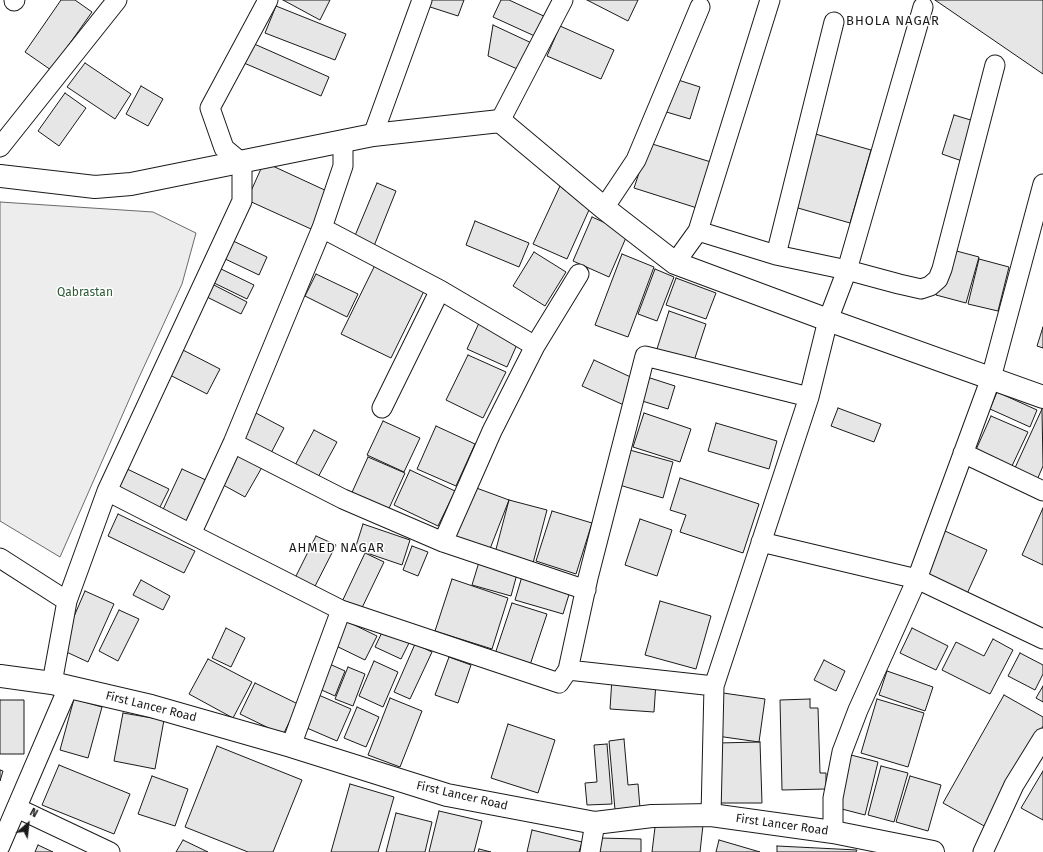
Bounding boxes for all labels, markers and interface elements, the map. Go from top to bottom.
district label: BHOLA NAGAR [846,13,940,29]
park label: Qabrastan [57,286,113,300]
district label: AHMED NAGAR [289,540,385,556]
street label: First Lancer Road [104,689,198,725]
street label: First Lancer Road [415,778,509,814]
north arrow [8,804,48,844]
text: N [28,806,40,820]
street label: First Lancer Road [735,811,829,839]

